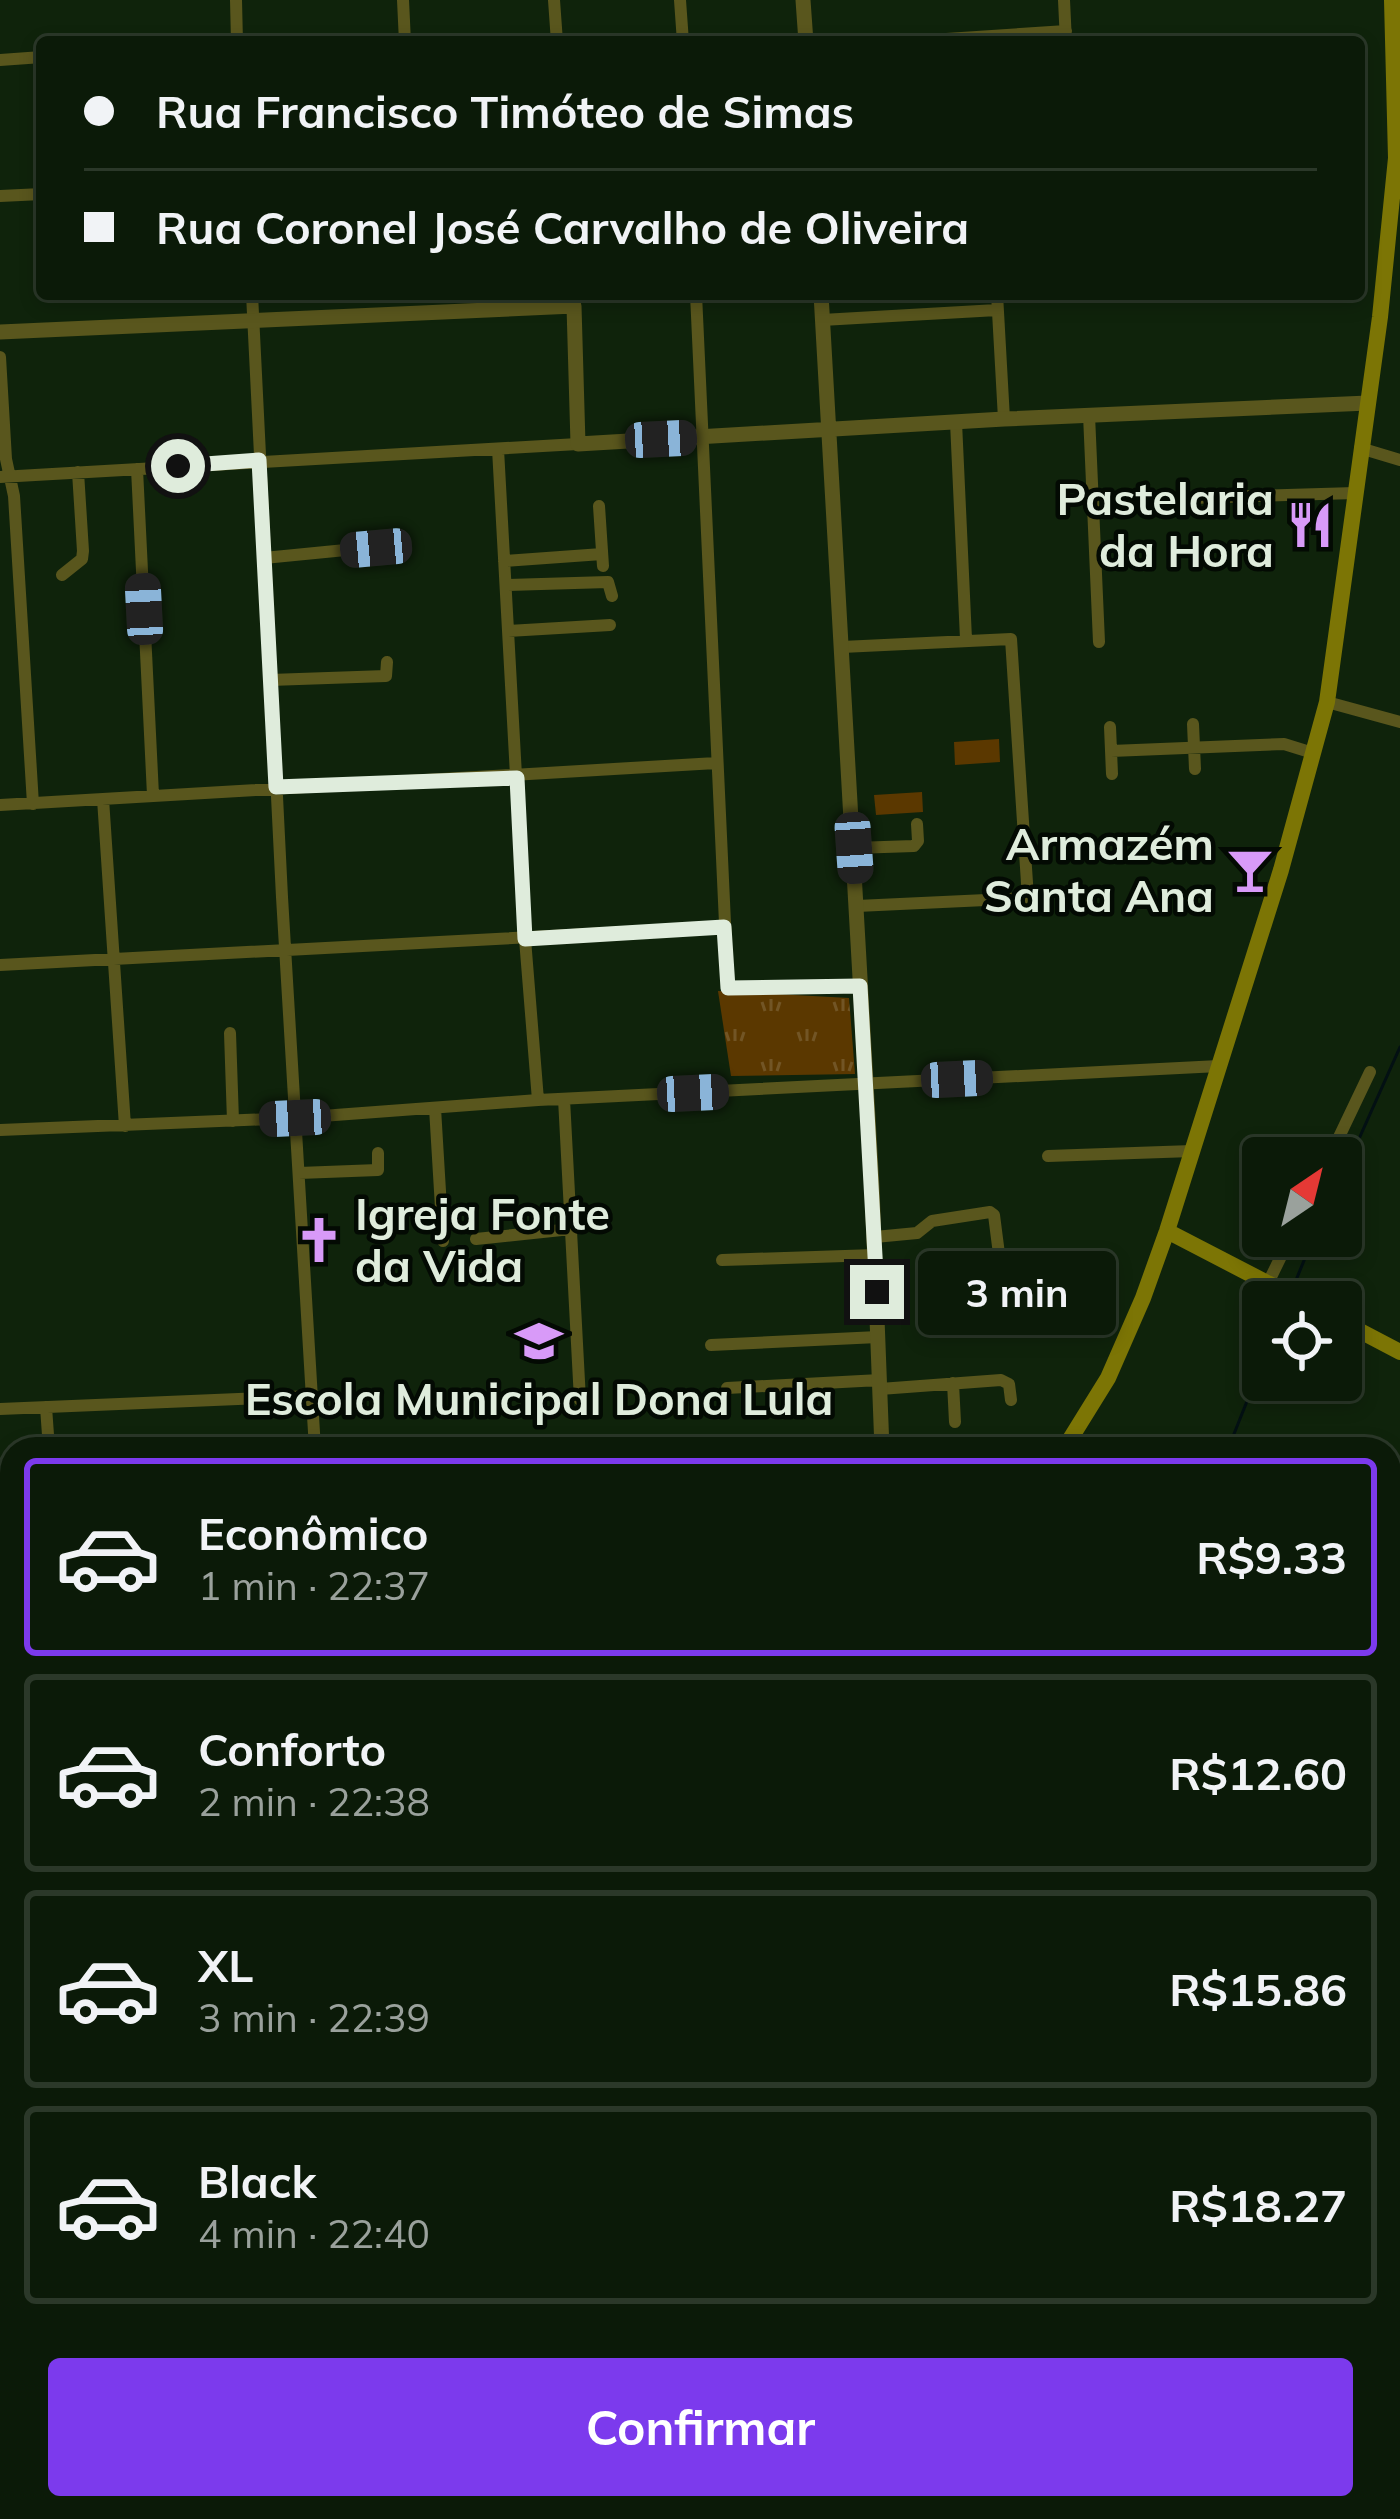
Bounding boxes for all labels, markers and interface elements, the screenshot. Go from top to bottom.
text: Rua Francisco Timóteo de Simas [156,83,854,139]
text: Rua Coronel José Carvalho de Oliveira [156,199,969,255]
car [624,419,698,459]
route start [151,439,205,493]
place label: Pastelaria da Hora [1056,470,1274,578]
restaurant icon: Pastelaria da Hora [1285,500,1335,550]
car [339,527,413,569]
car [124,572,164,646]
car [834,811,874,885]
place label: Armazém Santa Ana [984,815,1214,923]
bar icon: Armazém Santa Ana [1225,845,1275,895]
car [920,1059,994,1099]
car [656,1073,730,1113]
car [258,1098,332,1138]
north arrow [1242,1137,1362,1257]
map controls [1242,1137,1362,1401]
place label: Igreja Fonte da Vida [355,1185,610,1293]
church icon: Igreja Fonte da Vida [294,1215,344,1265]
callout: 3 min [919,1250,1117,1334]
route end [850,1265,904,1319]
text: 3 min [966,1268,1068,1317]
button: locate [1242,1281,1362,1401]
school or university icon: Escola Municipal Dona Lula [514,1316,564,1366]
place label: Escola Municipal Dona Lula [245,1370,833,1426]
icon: car [54,1503,162,1611]
text: Econômico [198,1505,428,1561]
text: R$9.33 [1196,1529,1347,1585]
text: 1 min · 22:37 [198,1561,430,1610]
icon: car [54,1719,162,1827]
text: Conforto [198,1721,386,1777]
text: R$12.60 [1169,1745,1347,1801]
text: 2 min · 22:38 [198,1777,430,1826]
icon: car [54,1935,162,2043]
text: XL [198,1937,253,1993]
text: R$15.86 [1169,1961,1347,2017]
text: 3 min · 22:39 [198,1993,430,2042]
icon: car [54,2151,162,2259]
text: Black [198,2153,316,2209]
text: R$18.27 [1169,2177,1347,2233]
text: 4 min · 22:40 [198,2209,430,2258]
button: Confirmar [48,2358,1353,2496]

